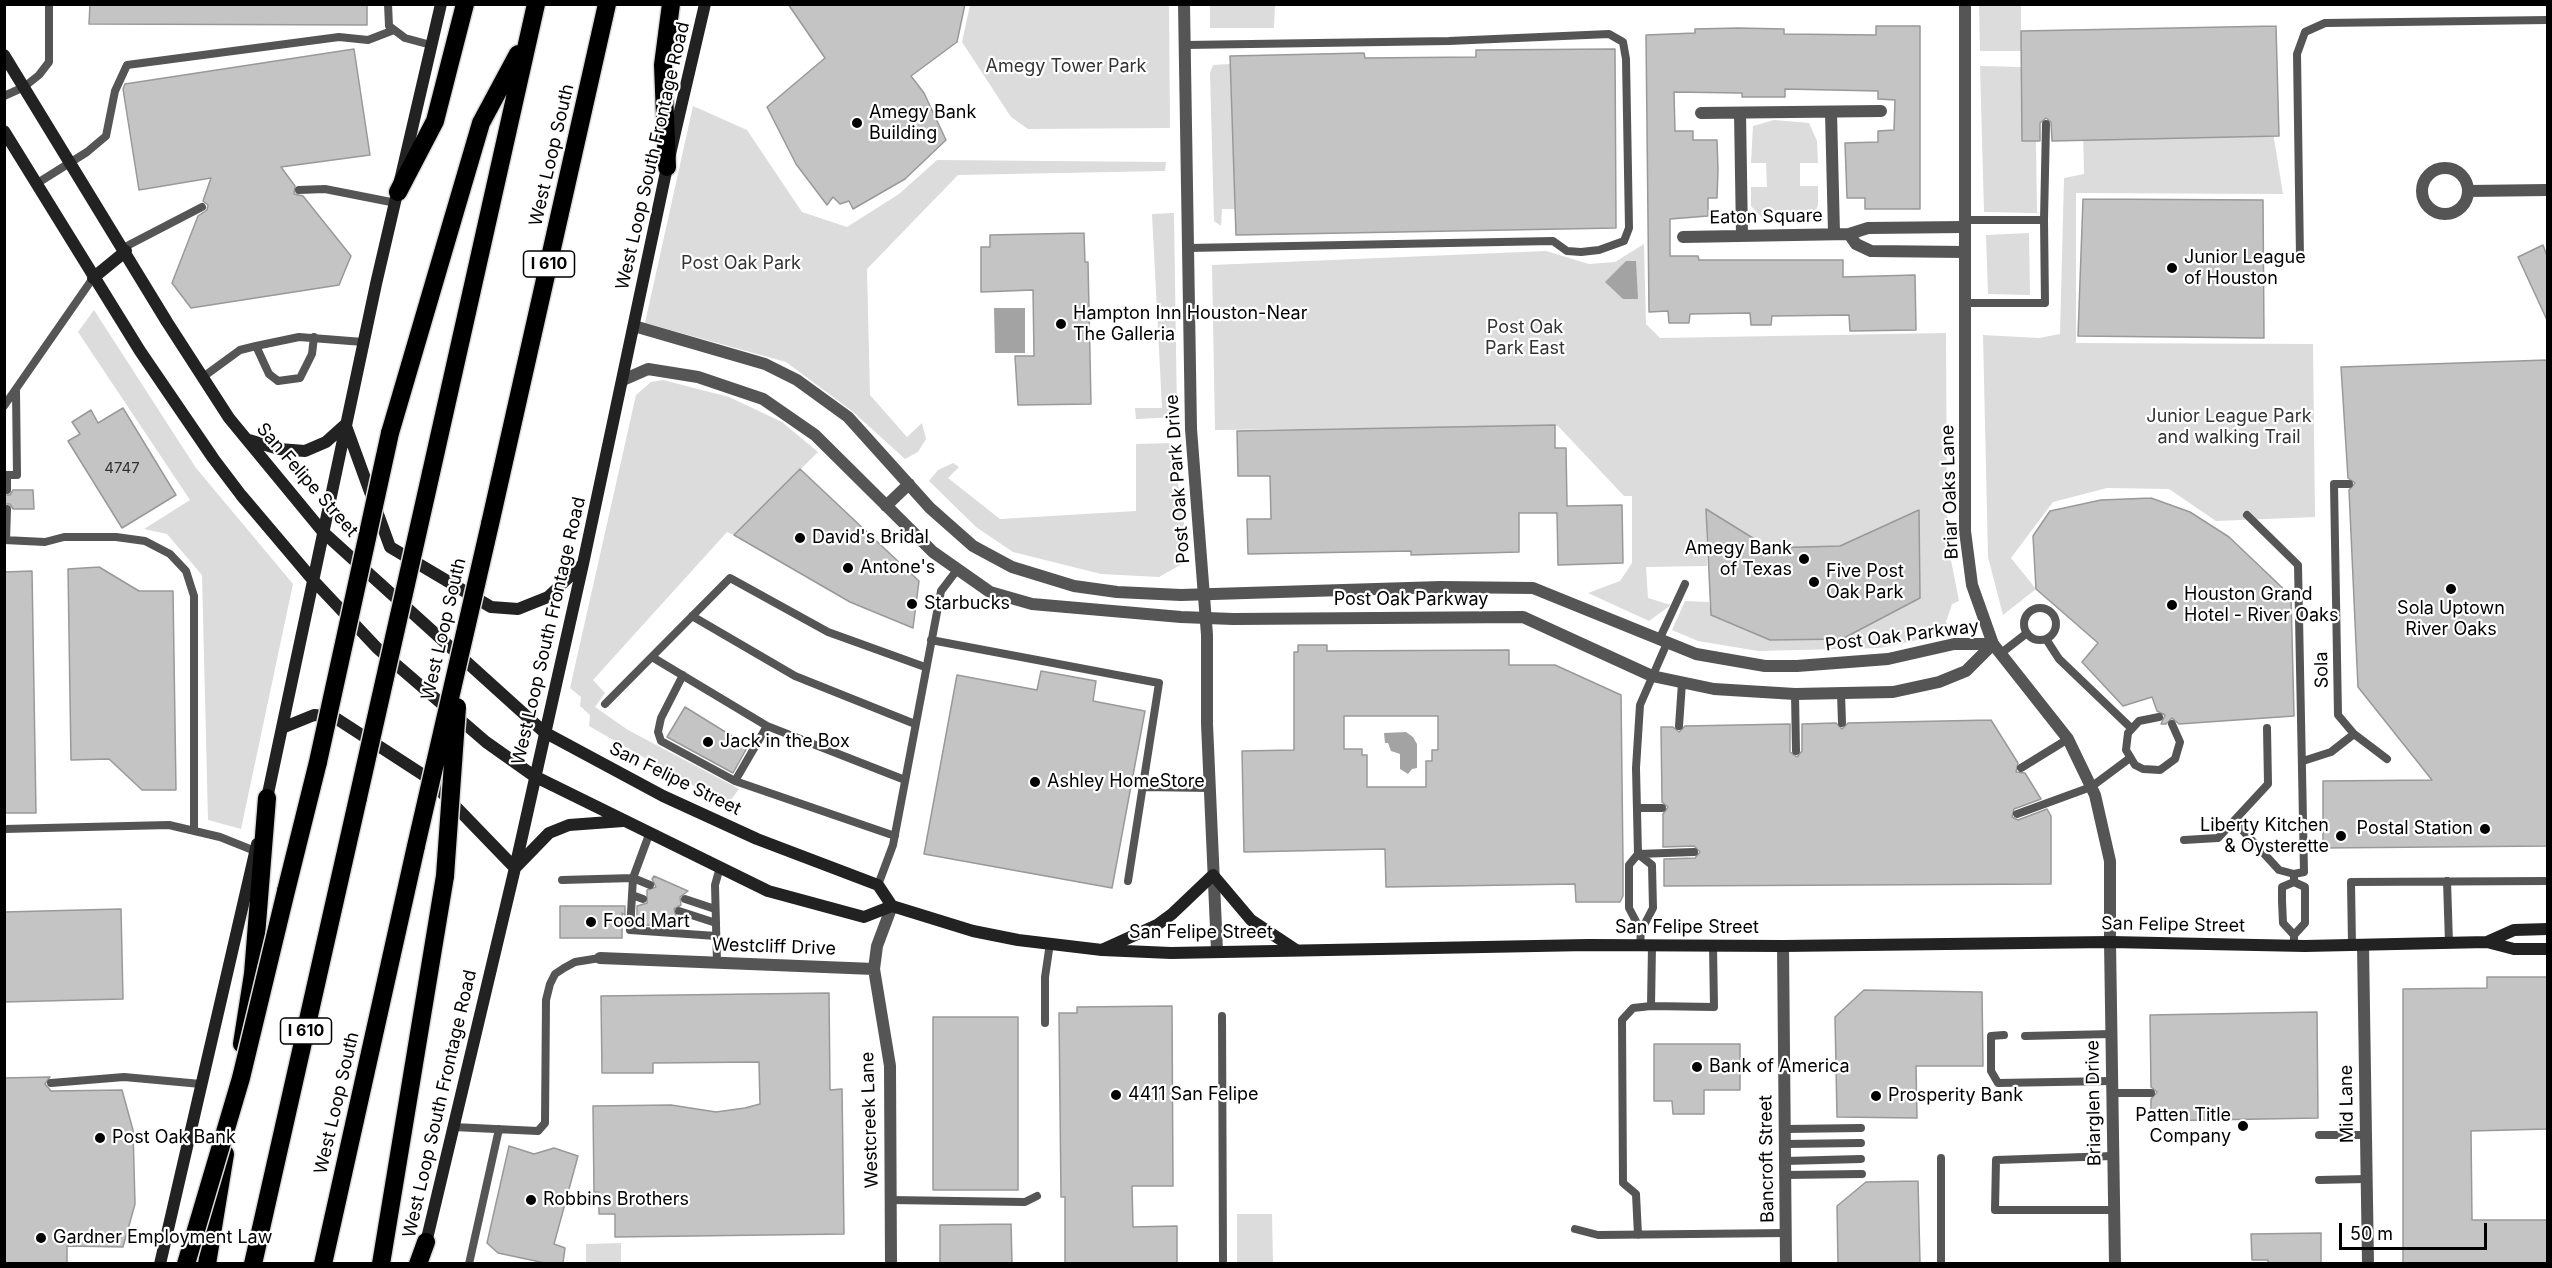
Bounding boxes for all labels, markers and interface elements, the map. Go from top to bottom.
street label: West Loop South Frontage Road [612,20,694,292]
park label: Amegy Tower Park [986,56,1146,78]
street label: West Loop South [525,82,579,228]
place label: Amegy Bank Building [869,102,976,144]
marker: Amegy Bank Building [850,116,864,130]
street label: Eaton Square [1709,205,1823,229]
place label: Junior League of Houston [2184,247,2306,290]
road number: I 610 [524,251,574,277]
park label: Post Oak Park [681,253,801,275]
marker: Junior League of Houston [2165,261,2179,275]
place label: Hampton Inn Houston-Near The Galleria [1073,303,1307,346]
marker: Hampton Inn Houston-Near The Galleria [1054,317,1068,331]
park label: Post Oak Park East [1485,317,1565,360]
street label: Post Oak Park Drive [1161,394,1195,564]
park label: Junior League Park and walking Trail [2146,406,2312,448]
street label: San Felipe Street [252,419,362,541]
street label: Briar Oaks Lane [1937,424,1963,560]
house number: 4747 [104,459,140,477]
street label: West Loop South Frontage Road [508,495,590,767]
place label: David's Bridal [812,527,929,549]
marker: David's Bridal [793,531,807,545]
place label: Amegy Bank of Texas [1685,538,1792,580]
marker: Amegy Bank of Texas [1797,552,1811,566]
street label: West Loop South [417,556,471,702]
place label: Antone's [860,557,935,579]
marker: Antone's [841,561,855,575]
place label: Five Post Oak Park [1826,561,1904,604]
marker: Five Post Oak Park [1807,575,1821,589]
marker: Sola Uptown River Oaks [2444,582,2458,596]
place label: Houston Grand Hotel - River Oaks [2184,584,2338,626]
street label: Post Oak Parkway [1334,589,1488,611]
place label: Starbucks [924,593,1010,615]
marker: Starbucks [905,597,919,611]
marker: Houston Grand Hotel - River Oaks [2165,598,2179,612]
place label: Sola Uptown River Oaks [2397,598,2505,640]
street label: Post Oak Parkway [1824,616,1980,656]
street label: Sola [2311,651,2333,689]
place label: Jack in the Box [720,731,850,753]
marker: Jack in the Box [701,735,715,749]
street label: San Felipe Street [606,738,744,820]
place label: Ashley HomeStore [1047,771,1205,793]
marker: Ashley HomeStore [1028,775,1042,789]
place label: Liberty Kitchen & Oysterette [2200,815,2329,858]
place label: Postal Station [2356,818,2473,840]
marker: Postal Station [2478,822,2492,836]
marker: Liberty Kitchen & Oysterette [2334,829,2348,843]
place label: Food Mart [603,911,690,933]
street label: San Felipe Street [2101,913,2245,937]
marker: Food Mart [584,915,598,929]
street label: San Felipe Street [1615,917,1759,939]
street label: San Felipe Street [1129,922,1273,944]
street label: Westcliff Drive [712,934,836,960]
street label: West Loop South Frontage Road [399,968,481,1240]
road number: I 610 [280,1018,332,1044]
street label: West Loop South [310,1030,364,1176]
street label: Briarglen Drive [2082,1040,2106,1166]
street label: Westcreek Lane [857,1051,883,1189]
place label: Bank of America [1709,1056,1850,1078]
marker: Bank of America [1690,1060,1704,1074]
street label: Mid Lane [2336,1065,2358,1143]
place label: 4411 San Felipe [1128,1084,1259,1106]
place label: Prosperity Bank [1888,1085,2023,1107]
marker: 4411 San Felipe [1109,1088,1123,1102]
marker: Prosperity Bank [1869,1089,1883,1103]
street label: Bancroft Street [1755,1095,1779,1223]
place label: Patten Title Company [2135,1105,2231,1148]
marker: Patten Title Company [2236,1119,2250,1133]
place label: Post Oak Bank [112,1127,236,1149]
marker: Post Oak Bank [93,1131,107,1145]
place label: Robbins Brothers [543,1189,689,1211]
marker: Robbins Brothers [524,1193,538,1207]
scale bar [2342,1211,2490,1249]
text: 50 m [2350,1223,2393,1244]
place label: Gardner Employment Law [53,1227,272,1249]
marker: Gardner Employment Law [34,1231,48,1245]

